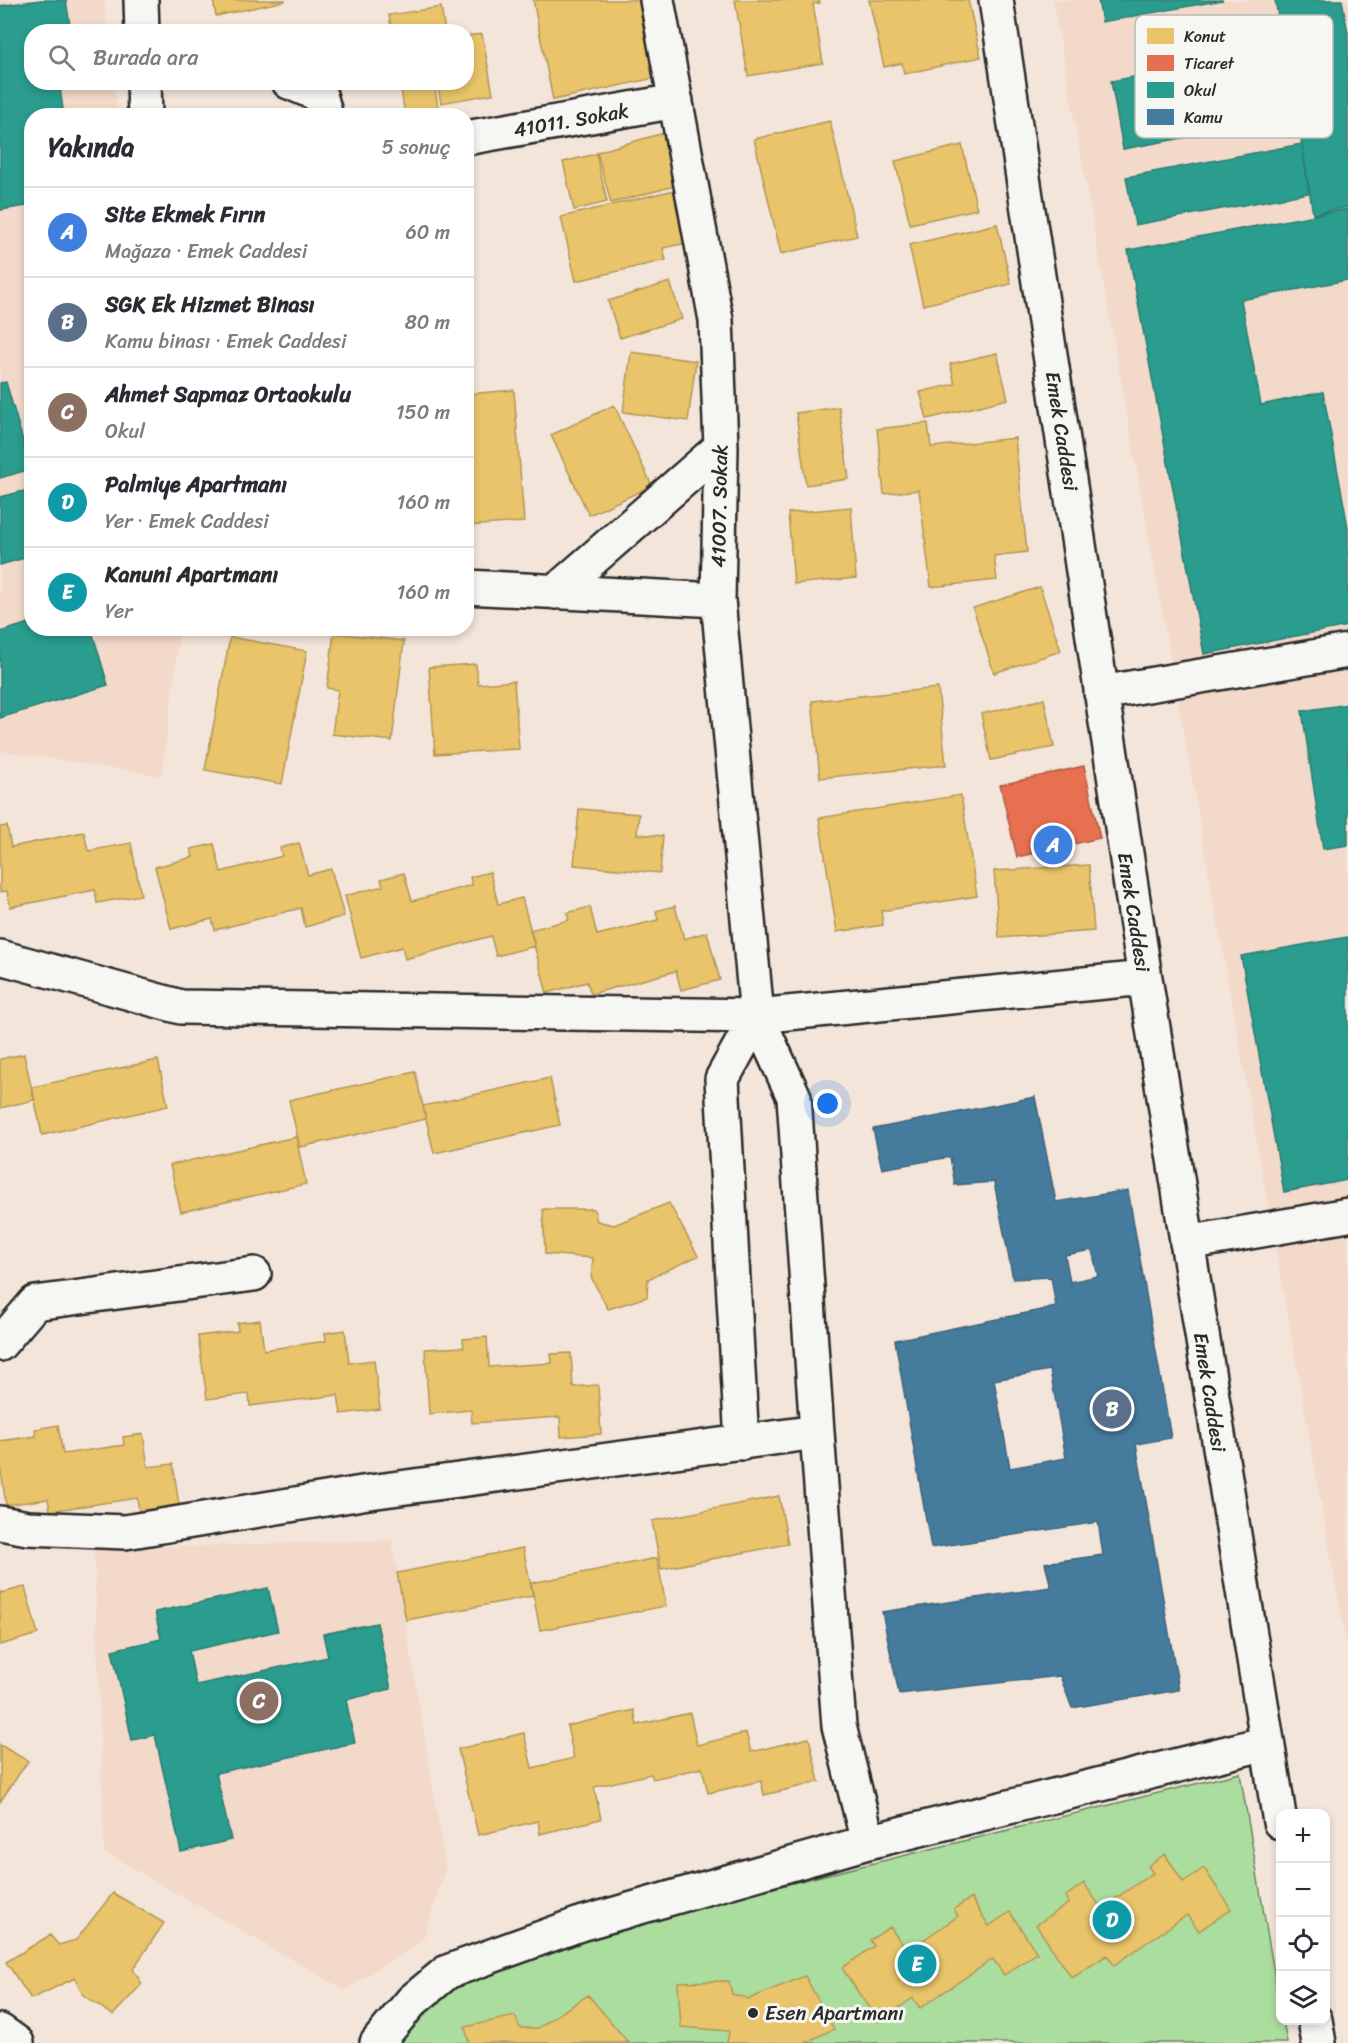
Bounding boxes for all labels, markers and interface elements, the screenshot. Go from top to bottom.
legend [1135,15,1333,138]
text: Konut [1184,22,1226,51]
search box [24,24,474,90]
text: Burada ara [93,38,198,77]
icon: search [45,41,78,74]
text: Ticaret [1184,49,1235,78]
text: Okul [1184,76,1216,105]
street label: 41011. Sokak [511,93,632,148]
text: Kamu [1184,103,1223,132]
text: Yakında [48,124,134,170]
text: 5 sonuç [382,130,450,165]
text: Site Ekmek Fırın [105,195,265,234]
text: A [61,215,74,250]
text: 60 m [405,215,450,250]
text: Mağaza · Emek Caddesi [105,234,307,269]
text: SGK Ek Hizmet Binası [105,285,315,324]
text: B [61,305,74,340]
text: 80 m [405,305,450,340]
text: Kamu binası · Emek Caddesi [105,324,347,359]
street label: Emek Caddesi [1035,369,1088,495]
text: Ahmet Sapmaz Ortaokulu [105,375,351,414]
text: C [61,395,74,430]
text: 150 m [396,395,450,430]
text: Okul [105,414,145,449]
street label: 41007. Sokak [701,444,738,568]
text: Palmiye Apartmanı [105,465,287,504]
text: D [62,485,73,520]
text: 160 m [397,485,450,520]
text: Yer · Emek Caddesi [105,504,269,539]
text: Kanuni Apartmanı [105,555,278,594]
text: E [62,575,73,610]
text: 160 m [397,575,450,610]
text: Yer [105,594,132,629]
pin: A [1034,822,1072,868]
street label: Emek Caddesi [1107,850,1160,976]
your location [813,1089,842,1118]
street label: Emek Caddesi [1183,1330,1236,1456]
pin: B [1092,1386,1132,1432]
pin: C [240,1678,278,1724]
map controls [1276,1809,1330,2025]
button: + [1276,1809,1330,1863]
button: − [1276,1863,1330,1917]
pin: D [1092,1898,1132,1942]
button: locate [1276,1917,1330,1971]
pin: E [898,1942,936,1986]
button: layers [1276,1971,1330,2025]
place label: Esen Apartmanı [765,1996,904,2031]
marker: Esen Apartmanı [746,2006,760,2020]

